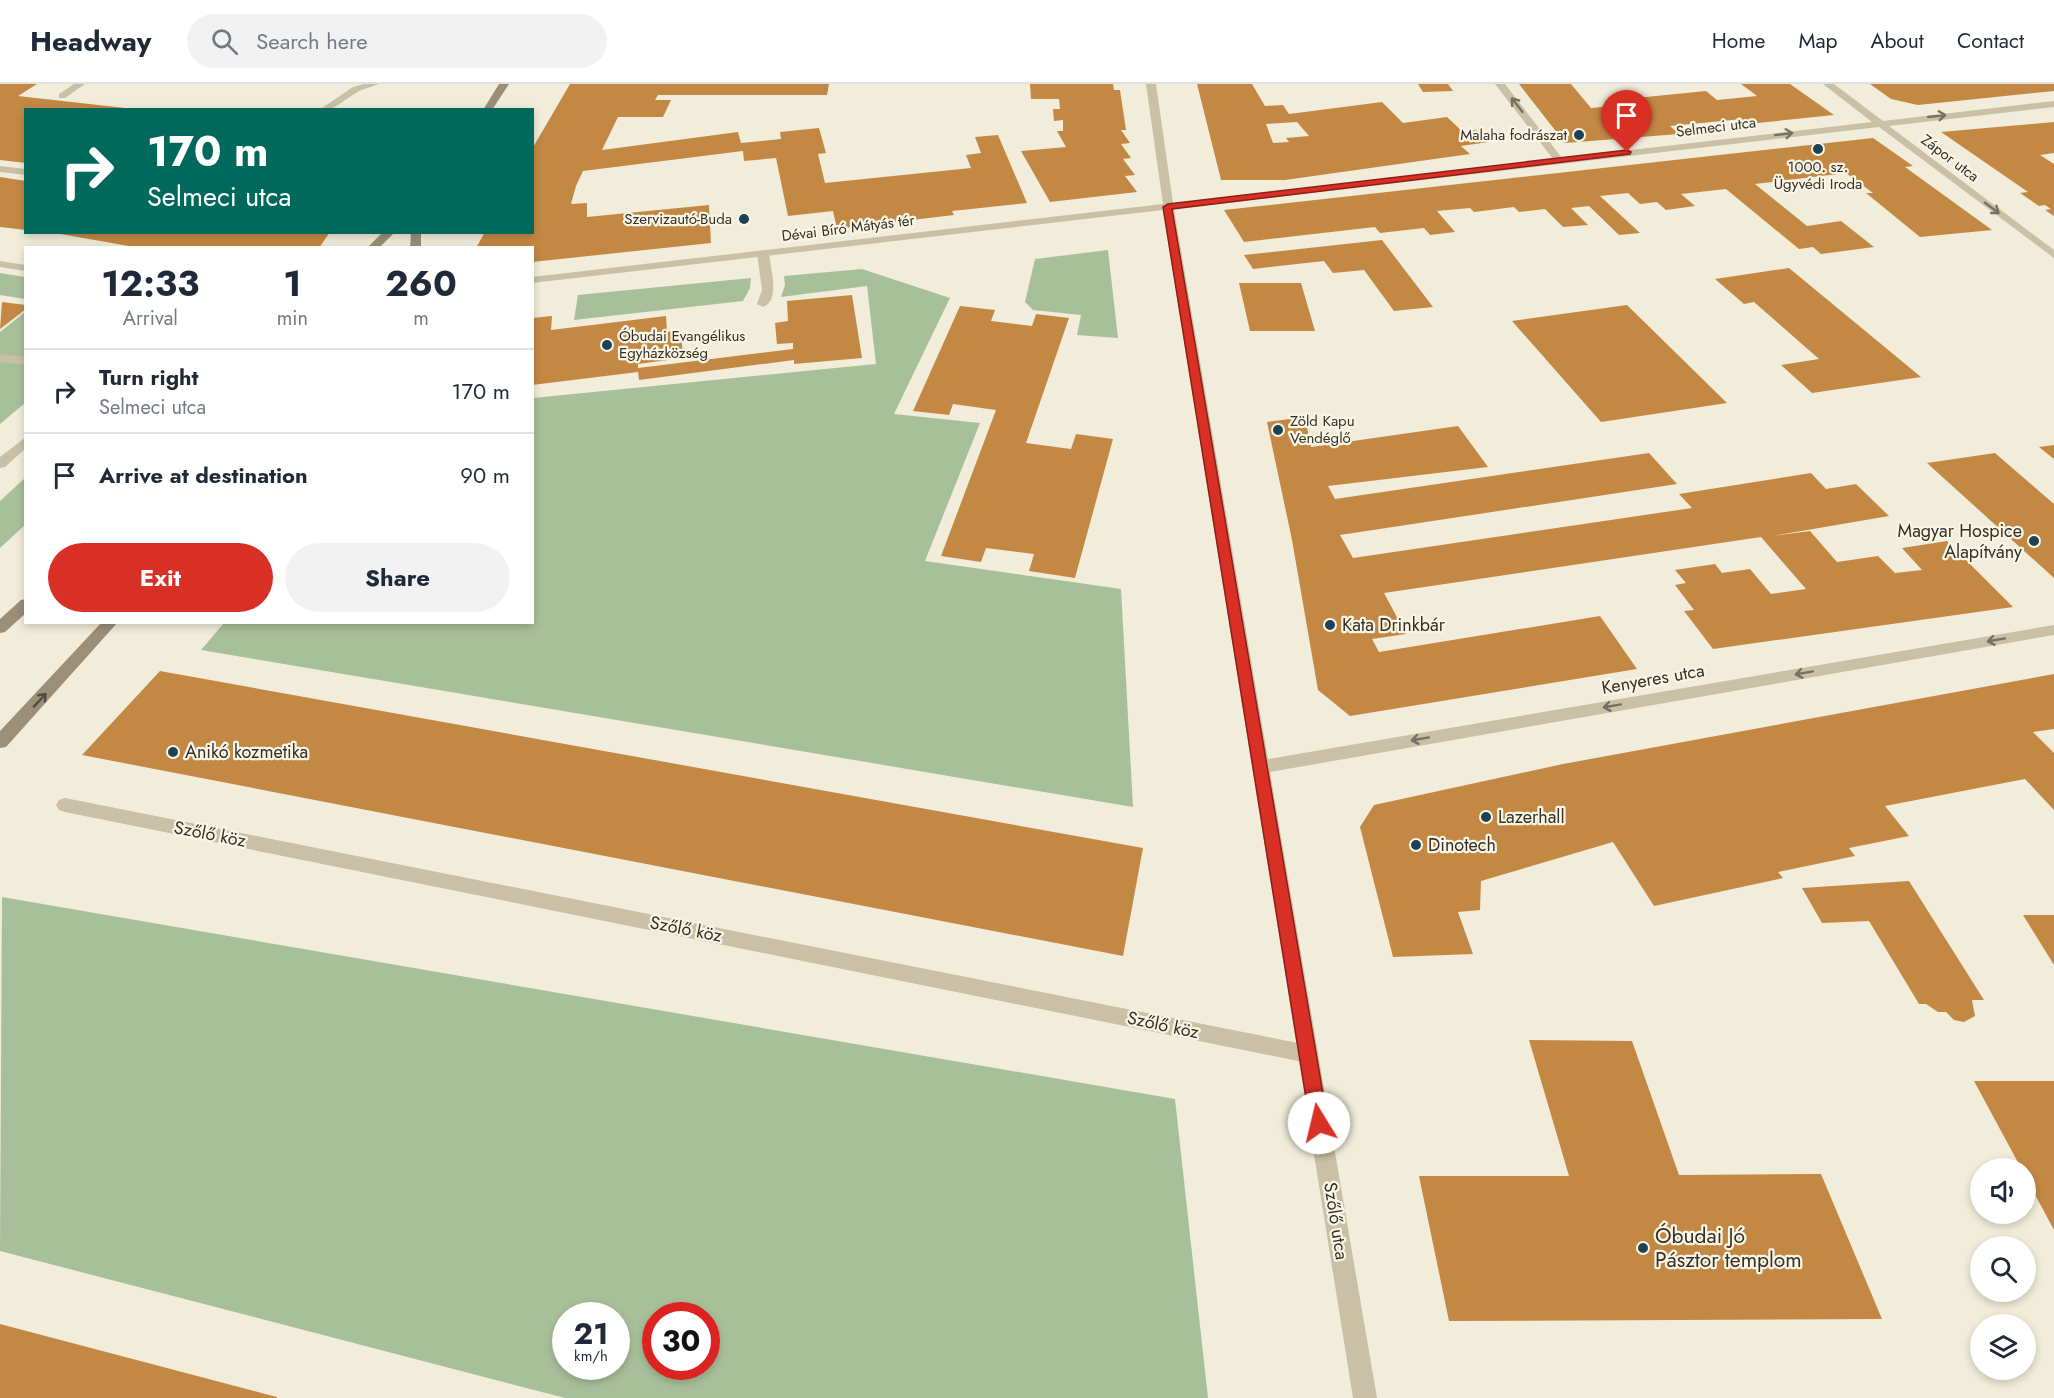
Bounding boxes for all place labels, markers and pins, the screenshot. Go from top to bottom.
pin [1601,90,1652,152]
place label: Malaha fodrászat [1460,124,1567,146]
marker: Malaha fodrászat [1572,128,1586,142]
marker: 1000. sz. Ügyvédi Iroda [1811,142,1825,156]
place label: 1000. sz. Ügyvédi Iroda [1774,156,1862,195]
place label: Szervizautó-Buda [624,208,732,230]
marker: Szervizautó-Buda [737,212,751,226]
place label: Óbudai Evangélikus Egyházközség [619,325,745,364]
marker: Óbudai Evangélikus Egyházközség [600,338,614,352]
place label: Zöld Kapu Vendéglő [1290,410,1355,449]
marker: Zöld Kapu Vendéglő [1271,423,1285,437]
place label: Magyar Hospice Alapítvány [1898,518,2022,565]
marker: Magyar Hospice Alapítvány [2027,534,2041,548]
place label: Kata Drinkbár [1342,612,1446,638]
marker: Kata Drinkbár [1323,618,1337,632]
place label: Anikó kozmetika [185,739,308,765]
marker: Anikó kozmetika [166,745,180,759]
place label: Lazerhall [1498,804,1565,830]
marker: Lazerhall [1479,810,1493,824]
place label: Dinotech [1428,832,1496,858]
marker: Dinotech [1409,838,1423,852]
place label: Óbudai Jó Pásztor templom [1655,1221,1802,1275]
marker: Óbudai Jó Pásztor templom [1636,1241,1650,1255]

